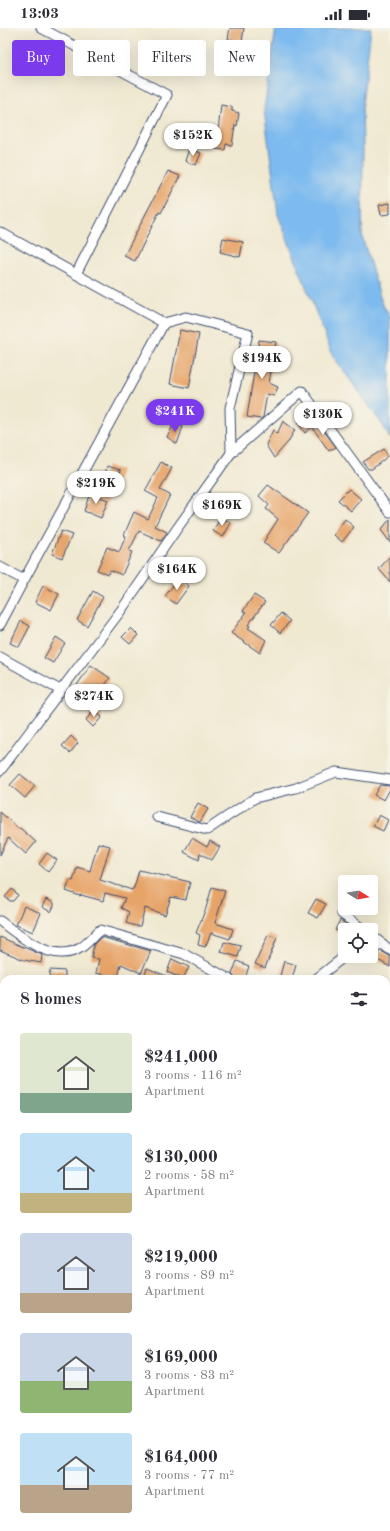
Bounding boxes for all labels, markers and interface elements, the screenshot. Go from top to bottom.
text: 13:03 [20,7,59,22]
chip: Buy [12,40,65,76]
chip: Rent [73,40,130,76]
chip: Filters [138,40,206,76]
chip: New [214,40,270,76]
pin: $152K [165,123,221,157]
text: $152K [173,129,213,142]
pin: $194K [234,346,290,380]
text: $194K [242,352,282,365]
pin: $241K [147,399,203,433]
pin: $130K [295,402,351,436]
text: $241K [155,405,195,418]
text: $130K [303,408,343,421]
pin: $219K [68,471,124,505]
text: $219K [76,477,116,490]
pin: $169K [194,493,250,527]
text: $169K [202,499,242,512]
pin: $164K [149,557,205,591]
text: $164K [157,563,197,576]
pin: $274K [66,684,122,718]
text: $274K [74,690,114,703]
north arrow [338,875,378,915]
map controls [338,875,378,963]
button: locate [338,923,378,963]
icon: filters [348,988,370,1010]
text: 8 homes [20,991,82,1008]
icon: home [52,1049,100,1097]
text: $241,000 [144,1049,218,1066]
text: 3 rooms · 116 m² [144,1069,242,1082]
text: Apartment [144,1085,205,1098]
icon: home [52,1149,100,1197]
text: $130,000 [144,1149,218,1166]
text: 2 rooms · 58 m² [144,1169,234,1182]
text: Apartment [144,1185,205,1198]
icon: home [52,1249,100,1297]
text: $219,000 [144,1249,218,1266]
text: 3 rooms · 89 m² [144,1269,234,1282]
text: Apartment [144,1285,205,1298]
icon: home [52,1349,100,1397]
text: $169,000 [144,1349,218,1366]
text: 3 rooms · 83 m² [144,1369,234,1382]
text: Apartment [144,1385,205,1398]
icon: home [52,1449,100,1497]
text: $164,000 [144,1449,218,1466]
text: 3 rooms · 77 m² [144,1469,234,1482]
text: Apartment [144,1485,205,1498]

